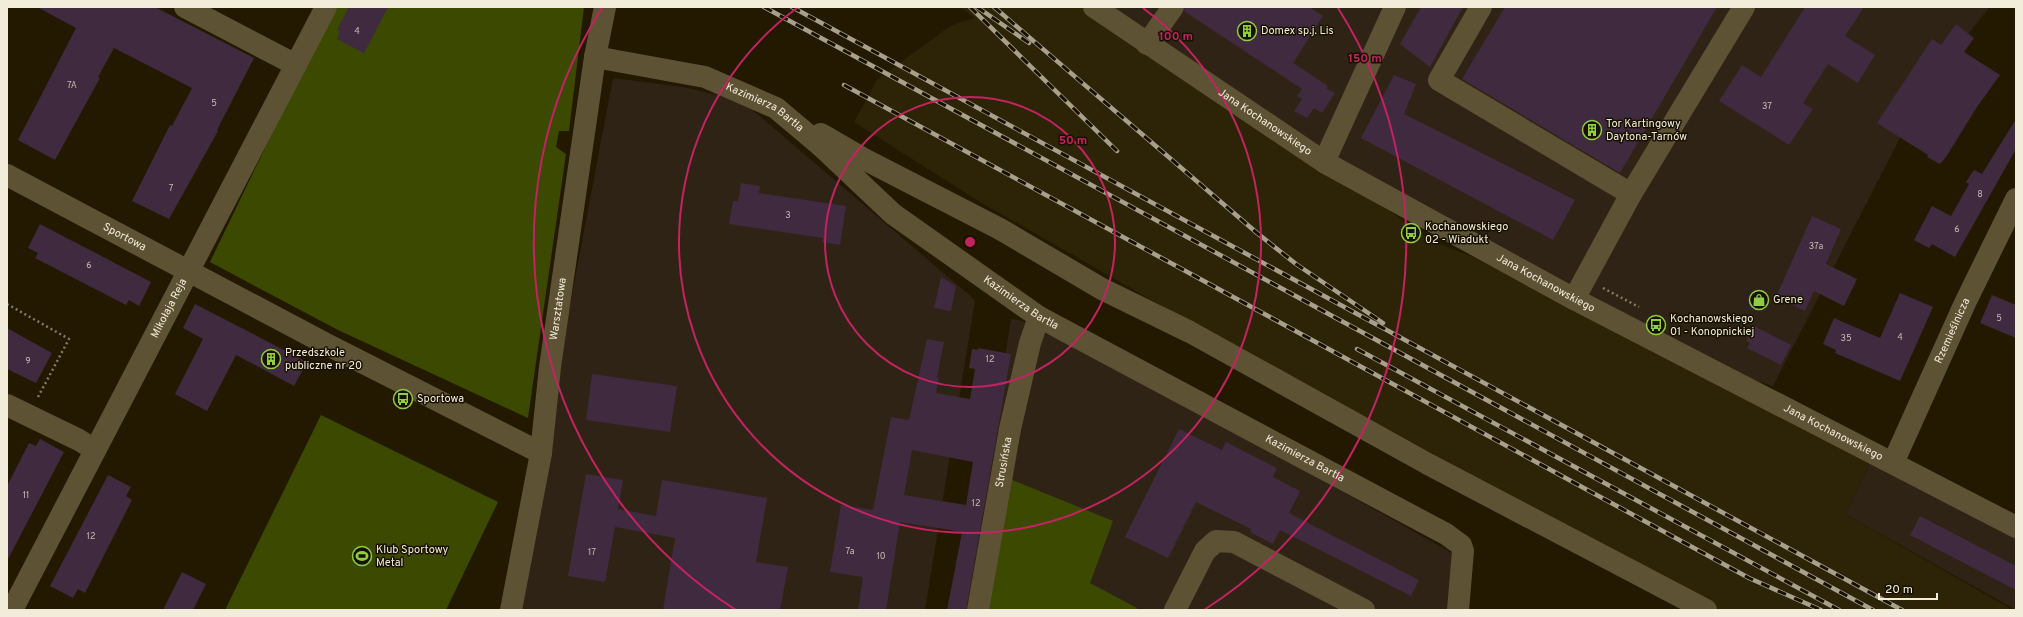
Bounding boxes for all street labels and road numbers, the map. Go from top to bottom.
street label: Kazimierza Bartla [724,80,806,135]
street label: Jana Kochanowskiego [1215,86,1314,159]
street label: Sportowa [100,220,149,255]
street label: Jana Kochanowskiego [1494,251,1597,316]
street label: Kazimierza Bartla [980,273,1061,333]
street label: Mikołaja Reja [148,276,190,341]
street label: Warsztatowa [547,277,570,341]
street label: Rzemieślnicza [1932,295,1973,366]
street label: Jana Kochanowskiego [1781,401,1885,464]
street label: Kazimierza Bartla [1263,432,1347,486]
street label: Strusińska [993,436,1016,489]

